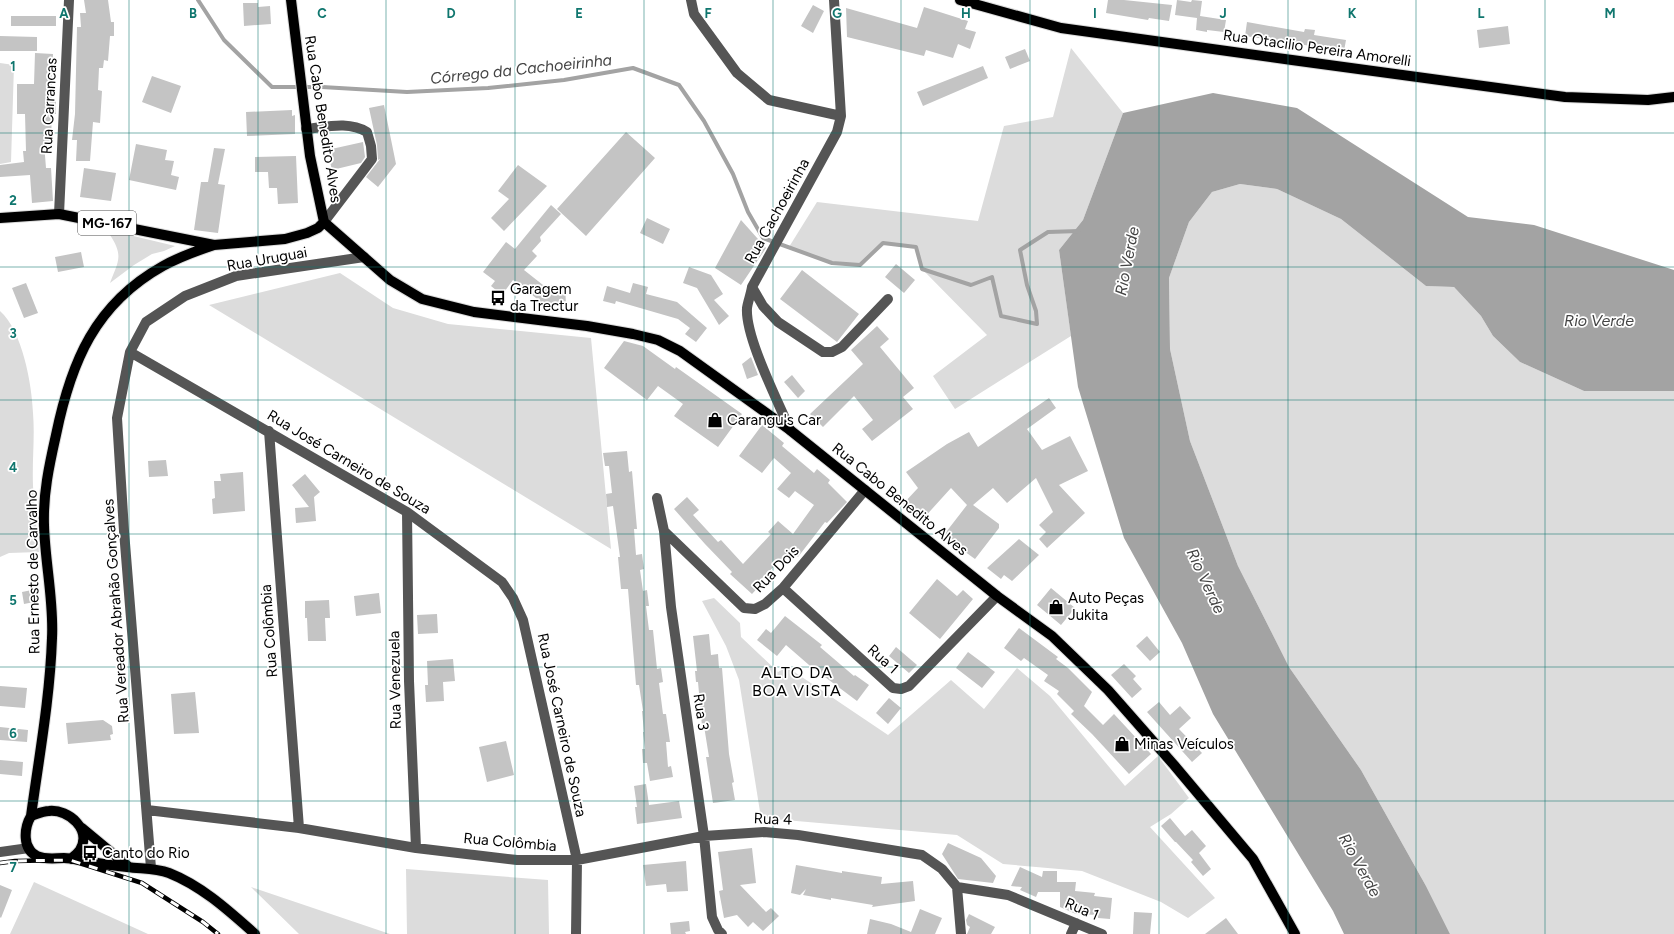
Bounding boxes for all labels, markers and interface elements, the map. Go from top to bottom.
text: A [59,6,69,21]
text: B [189,6,197,21]
text: C [317,6,327,21]
text: D [446,6,456,21]
text: E [575,6,583,21]
text: F [704,6,712,21]
text: G [832,6,842,21]
text: H [961,6,971,21]
text: I [1093,6,1097,21]
text: J [1219,6,1227,21]
text: K [1348,6,1357,21]
text: L [1478,6,1485,21]
text: M [1604,6,1616,21]
street label: Rua Otacilio Pereira Amorelli [1222,26,1412,70]
street label: Rua Cabo Benedito Alves [301,34,345,204]
water label: Córrego da Cachoeirinha [429,50,613,88]
street label: Rua Carrancas [37,57,61,155]
text: 1 [10,59,16,74]
street label: Rua Cachoeirinha [741,155,813,267]
text: 2 [9,193,17,208]
road number: MG-167 [78,211,136,235]
water label: Rio Verde [1111,225,1143,297]
street label: Rua Uruguai [225,243,309,275]
place label: Garagem da Trectur [510,280,578,315]
bus stop icon: Garagem da Trectur [489,289,507,307]
water label: Rio Verde [1564,311,1634,330]
text: 3 [9,326,17,341]
street label: Rua José Carneiro de Souza [264,406,434,518]
shop icon: Carangu's Car [706,411,724,429]
place label: Carangu's Car [727,411,821,429]
street label: Rua Cabo Benedito Alves [829,439,971,559]
text: 4 [9,460,17,475]
street label: Rua Ernesto de Carvalho [23,489,43,654]
street label: Rua Vereador Abrahão Gonçalves [99,498,133,724]
street label: Rua Dois [749,542,803,596]
water label: Rio Verde [1183,545,1229,617]
street label: Rua Colômbia [257,584,281,678]
place label: Auto Peças Jukita [1068,589,1144,624]
text: 5 [9,593,17,608]
shop icon: Auto Peças Jukita [1047,598,1065,616]
street label: Rua Venezuela [385,631,405,729]
street label: Rua José Carneiro de Souza [534,631,590,819]
street label: Rua 1 [864,640,902,678]
district label: ALTO DA BOA VISTA [752,663,842,700]
street label: Rua 3 [689,692,713,732]
text: 6 [9,726,17,741]
shop icon: Minas Veículos [1113,735,1131,753]
place label: Minas Veículos [1134,735,1234,753]
street label: Rua 4 [753,809,793,829]
street label: Rua Colômbia [463,829,557,855]
water label: Rio Verde [1335,830,1385,900]
bus stop icon: Canto do Rio [81,844,99,862]
place label: Canto do Rio [102,844,190,862]
text: 7 [9,860,17,875]
street label: Rua 1 [1062,894,1102,924]

